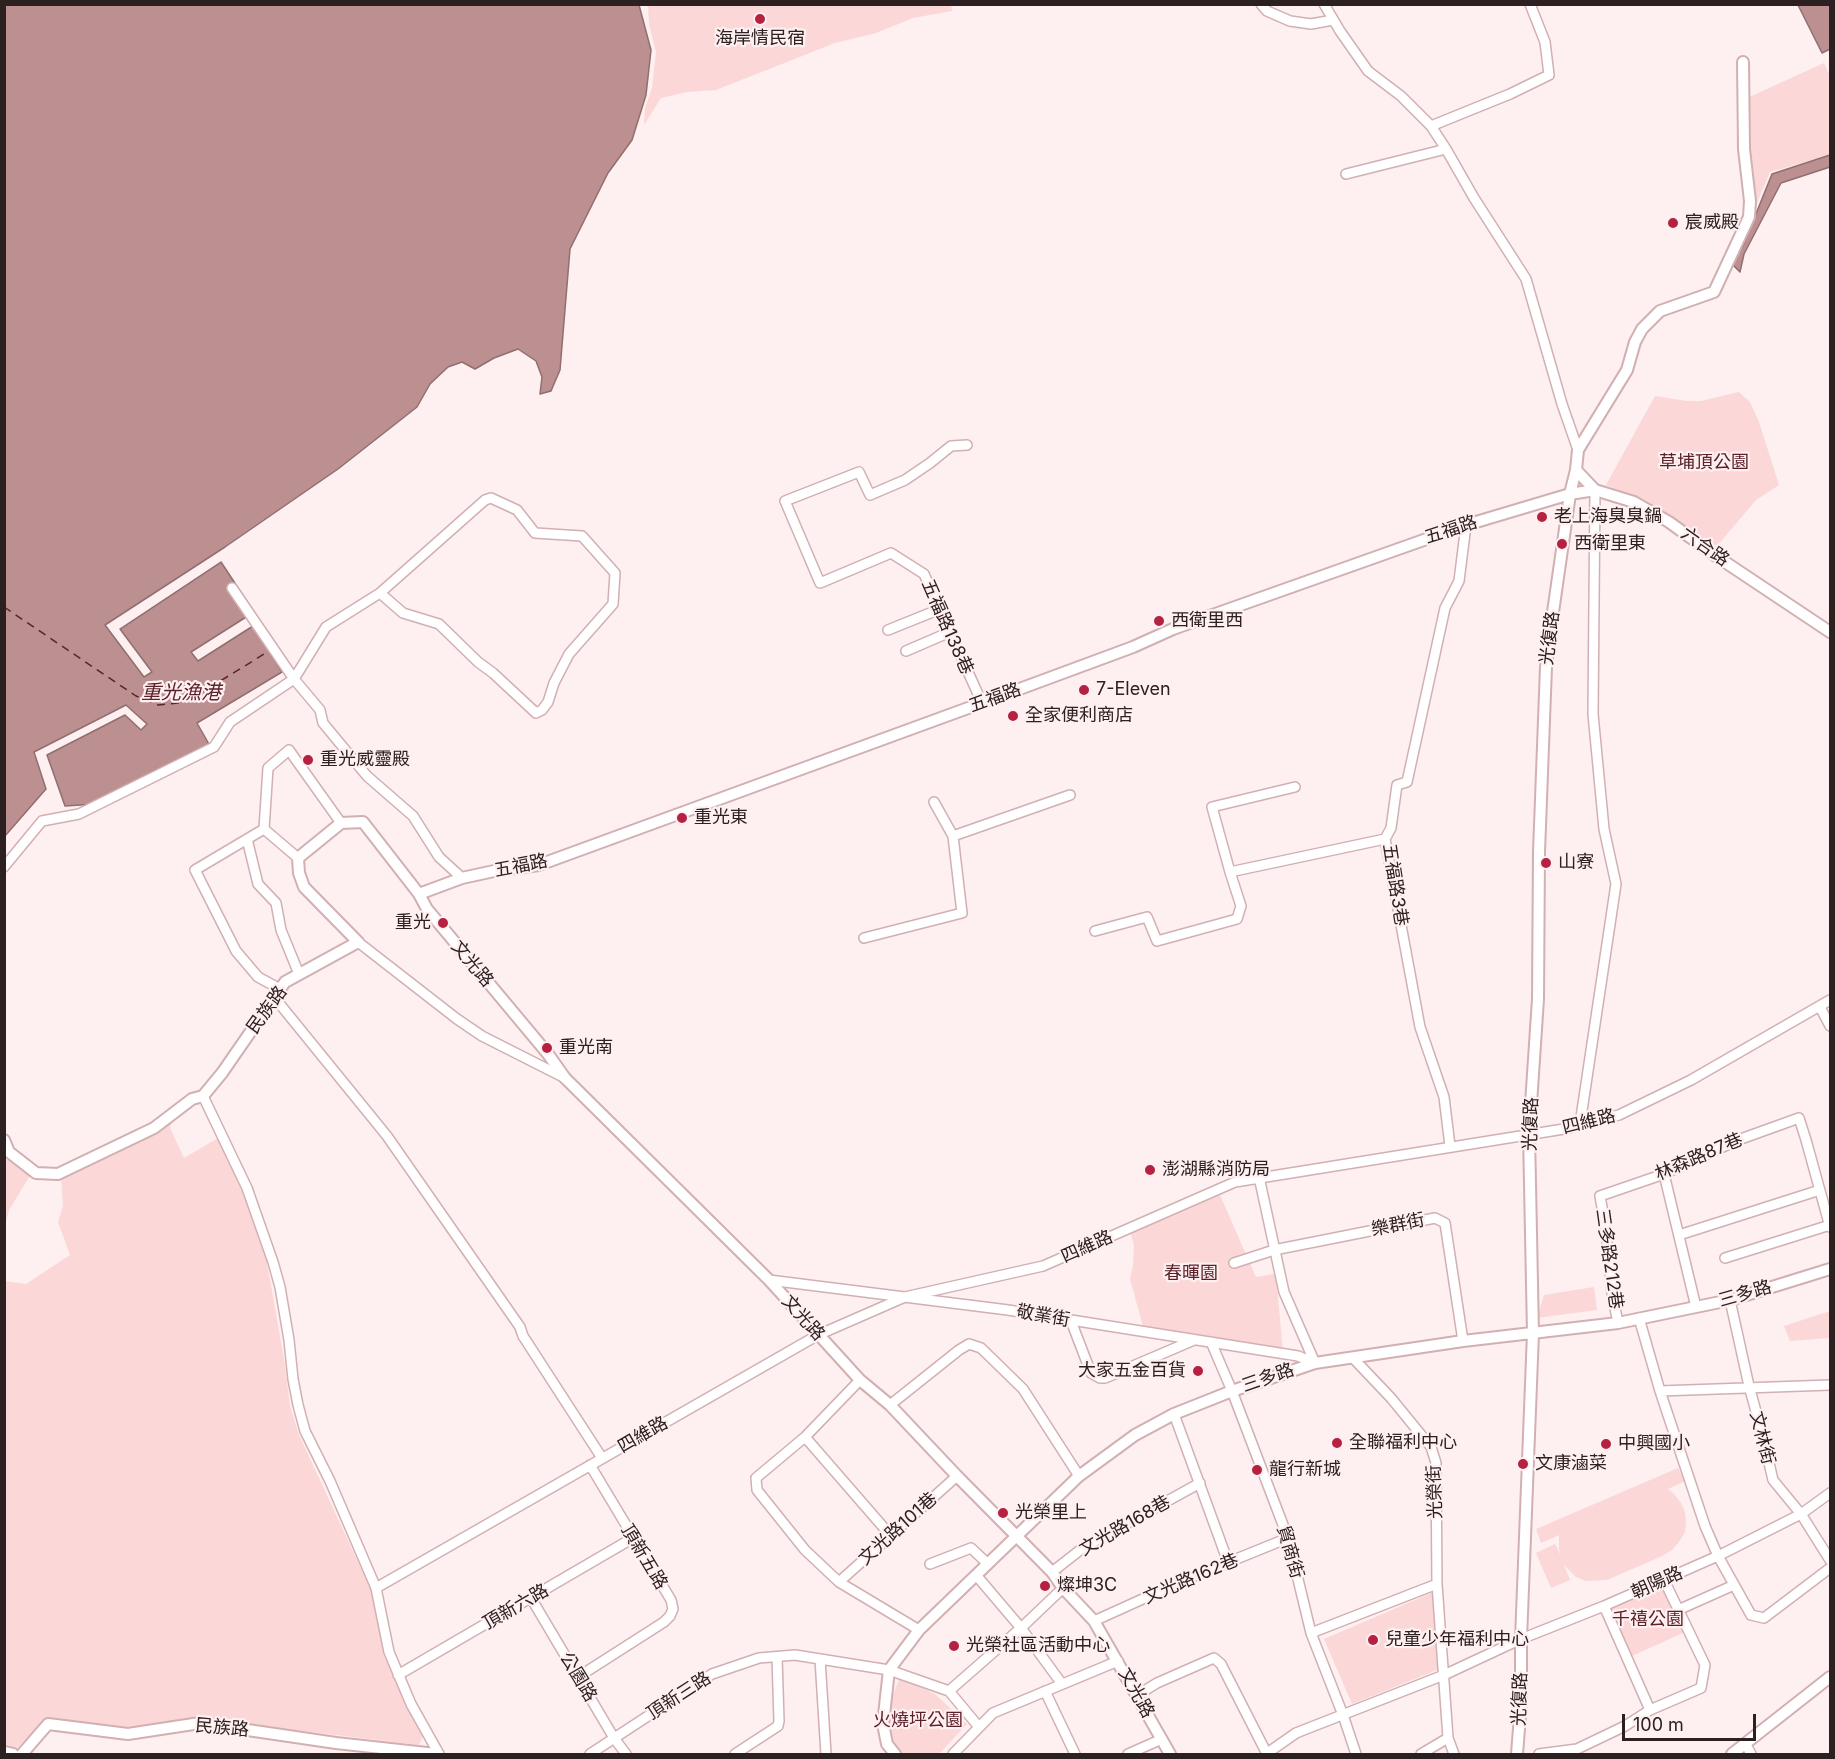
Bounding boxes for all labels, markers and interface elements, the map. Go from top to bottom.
marker: 海岸情民宿 [753,12,767,26]
place label: 海岸情民宿 [715,28,805,50]
place label: 宸威殿 [1685,212,1739,234]
marker: 宸威殿 [1666,216,1680,230]
park label: 草埔頂公園 [1659,452,1749,474]
place label: 老上海臭臭鍋 [1554,506,1662,528]
marker: 老上海臭臭鍋 [1535,510,1549,524]
street label: 五福路 [1422,511,1480,549]
street label: 六合路 [1677,523,1733,571]
place label: 西衛里東 [1574,533,1646,555]
marker: 西衛里東 [1555,537,1569,551]
street label: 五福路138巷 [916,576,978,678]
place label: 西衛里西 [1171,610,1243,632]
street label: 光復路 [1536,610,1564,666]
marker: 西衛里西 [1152,614,1166,628]
street label: 五福路 [966,679,1024,717]
place label: 7-Eleven [1096,679,1171,701]
water label: 重光漁港 [141,681,221,705]
marker: 7-Eleven [1077,683,1091,697]
place label: 全家便利商店 [1025,705,1133,727]
marker: 全家便利商店 [1006,709,1020,723]
place label: 重光威靈殿 [320,749,410,771]
marker: 重光威靈殿 [301,753,315,767]
place label: 重光東 [694,807,748,829]
marker: 重光東 [675,811,689,825]
street label: 五福路3巷 [1378,842,1412,928]
street label: 五福路 [492,850,550,882]
place label: 山寮 [1558,852,1594,874]
marker: 山寮 [1539,856,1553,870]
place label: 重光 [395,912,431,934]
marker: 重光 [436,916,450,930]
street label: 文光路 [446,936,498,992]
street label: 民族路 [242,982,292,1038]
place label: 重光南 [559,1037,613,1059]
marker: 重光南 [540,1041,554,1055]
street label: 光復路 [1519,1097,1543,1151]
street label: 四維路 [1560,1105,1618,1139]
street label: 林森路87巷 [1652,1129,1746,1185]
place label: 澎湖縣消防局 [1162,1159,1270,1181]
marker: 澎湖縣消防局 [1143,1163,1157,1177]
street label: 三多路212巷 [1591,1207,1627,1311]
street label: 樂群街 [1369,1209,1427,1241]
street label: 四維路 [1058,1226,1116,1268]
park label: 春暉園 [1164,1263,1218,1285]
street label: 三多路 [1716,1276,1774,1312]
street label: 文光路 [777,1291,829,1345]
street label: 敬業街 [1015,1301,1071,1331]
street label: 三多路 [1239,1359,1297,1397]
place label: 大家五金百貨 [1078,1360,1186,1382]
marker: 大家五金百貨 [1191,1364,1205,1378]
street label: 文林街 [1745,1409,1779,1467]
street label: 四維路 [614,1412,672,1458]
place label: 全聯福利中心 [1349,1432,1457,1454]
place label: 中興國小 [1618,1433,1690,1455]
marker: 全聯福利中心 [1330,1436,1344,1450]
marker: 中興國小 [1599,1437,1613,1451]
place label: 文康滷菜 [1535,1453,1607,1475]
marker: 文康滷菜 [1516,1457,1530,1471]
place label: 龍行新城 [1269,1459,1341,1481]
marker: 龍行新城 [1250,1463,1264,1477]
street label: 光榮街 [1423,1465,1447,1519]
street label: 文光路101巷 [854,1488,942,1570]
street label: 文光路168巷 [1076,1491,1174,1561]
place label: 光榮里上 [1015,1502,1087,1524]
marker: 光榮里上 [996,1506,1010,1520]
street label: 頂新五路 [616,1521,672,1593]
street label: 貿商街 [1272,1523,1308,1581]
street label: 文光路162巷 [1140,1549,1242,1609]
street label: 朝陽路 [1628,1562,1686,1604]
place label: 燦坤3C [1057,1575,1117,1597]
marker: 燦坤3C [1038,1579,1052,1593]
street label: 頂新六路 [479,1580,553,1634]
park label: 千禧公園 [1612,1609,1684,1631]
place label: 兒童少年福利中心 [1385,1629,1529,1651]
marker: 兒童少年福利中心 [1366,1633,1380,1647]
place label: 光榮社區活動中心 [966,1635,1110,1657]
marker: 光榮社區活動中心 [947,1639,961,1653]
street label: 公園路 [555,1648,601,1706]
street label: 文光路 [1113,1664,1159,1722]
street label: 頂新三路 [643,1667,715,1725]
street label: 光復路 [1508,1672,1532,1726]
scale bar [1625,1702,1758,1740]
park label: 火燒坪公園 [873,1710,963,1732]
text: 100 m [1633,1714,1684,1735]
street label: 民族路 [194,1715,250,1741]

